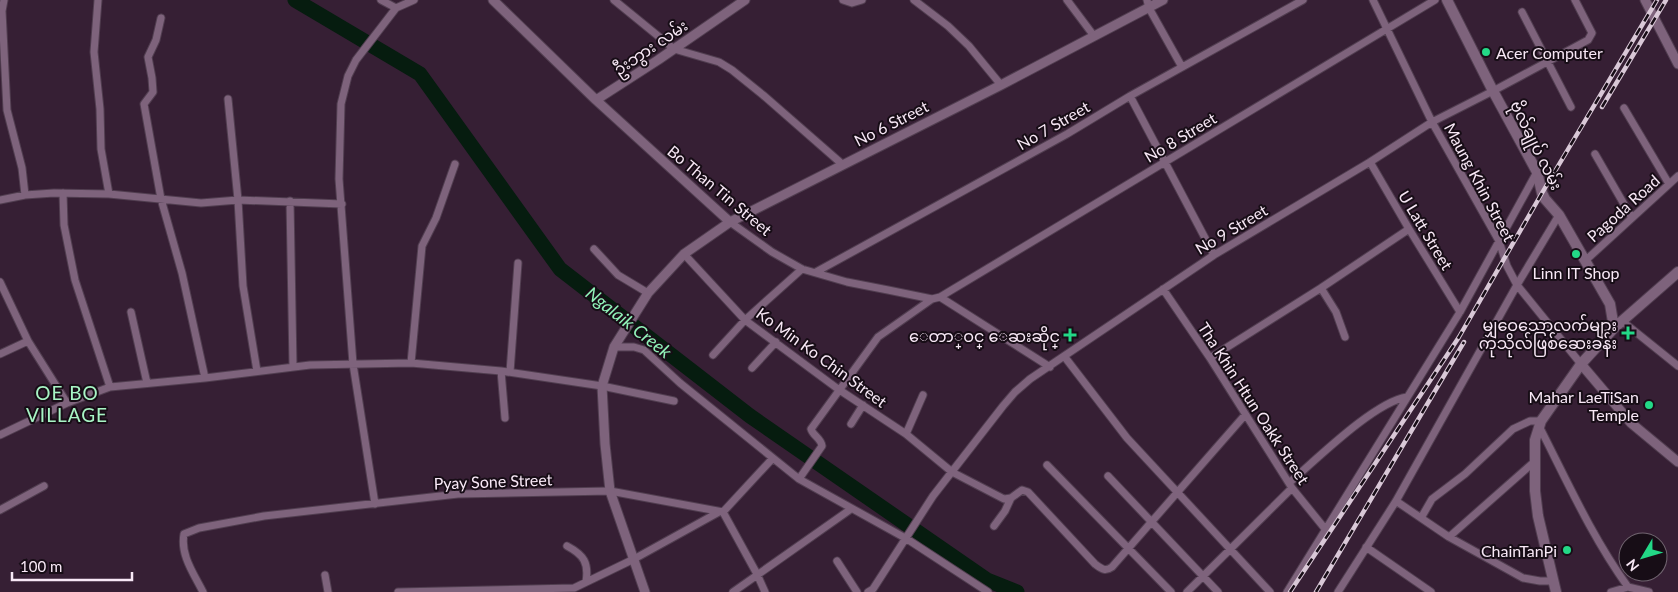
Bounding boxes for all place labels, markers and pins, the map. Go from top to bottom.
place label: Acer Computer [1496,43,1603,62]
marker: Acer Computer [1480,46,1492,58]
marker: Linn IT Shop [1570,248,1582,260]
place label: Linn IT Shop [1532,263,1620,282]
place label: မျှဝေသောလက်များ ကုသိုလ်ဖြစ်ဆေးခန်း [1479,314,1617,358]
place label: ေတာ္ဝင္ ေဆးဆိုင္ [909,326,1060,351]
marker: မျှဝေသောလက်များ ကုသိုလ်ဖြစ်ဆေးခန်း [1621,326,1635,340]
marker: ေတာ္ဝင္ ေဆးဆိုင္ [1064,329,1076,341]
place label: Mahar LaeTiSan Temple [1529,387,1639,424]
marker: Mahar LaeTiSan Temple [1643,399,1655,411]
place label: ChainTanPi [1481,541,1557,560]
marker: ChainTanPi [1561,544,1573,556]

